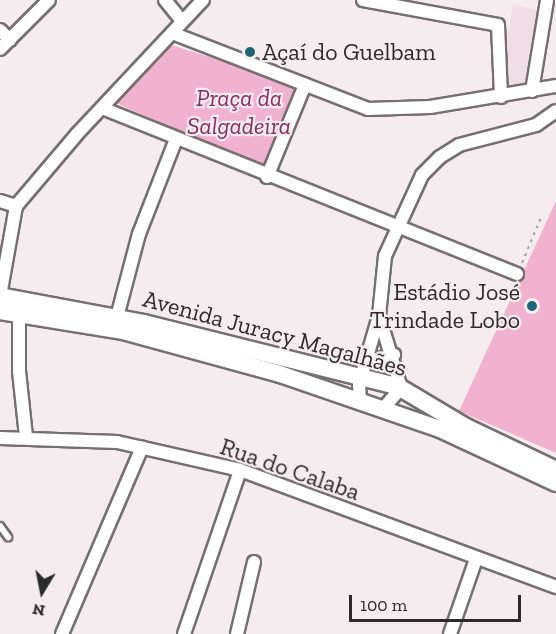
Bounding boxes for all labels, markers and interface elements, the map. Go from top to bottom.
place label: Açaí do Guelbam [262,38,436,66]
marker: Açaí do Guelbam [243,45,257,59]
park label: Praça da Salgadeira [187,84,291,140]
place label: Estádio José Trindade Lobo [370,278,520,334]
street label: Avenida Juracy Magalhães [139,284,411,382]
marker: Estádio José Trindade Lobo [525,299,539,313]
street label: Rua do Calaba [216,432,364,506]
north arrow [12,562,72,622]
scale bar [352,583,524,621]
text: 100 m [360,594,407,616]
text: N [31,600,46,621]

